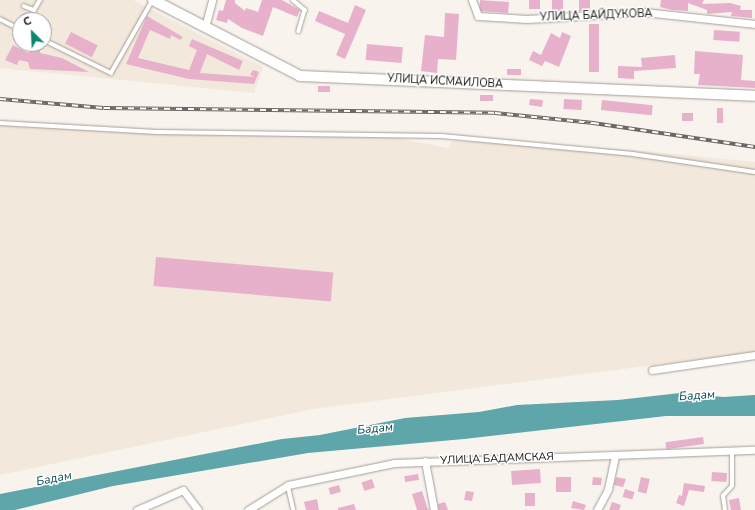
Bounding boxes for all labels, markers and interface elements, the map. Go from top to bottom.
street label: УЛИЦА БАЙДУКОВА [539,7,653,25]
north arrow [12,12,52,52]
text: С [21,13,34,30]
street label: УЛИЦА ИСМАИЛОВА [387,72,503,92]
water label: Бадам [679,388,715,404]
water label: Бадам [357,420,393,438]
street label: УЛИЦА БАДАМСКАЯ [440,450,554,468]
water label: Бадам [35,469,73,489]

